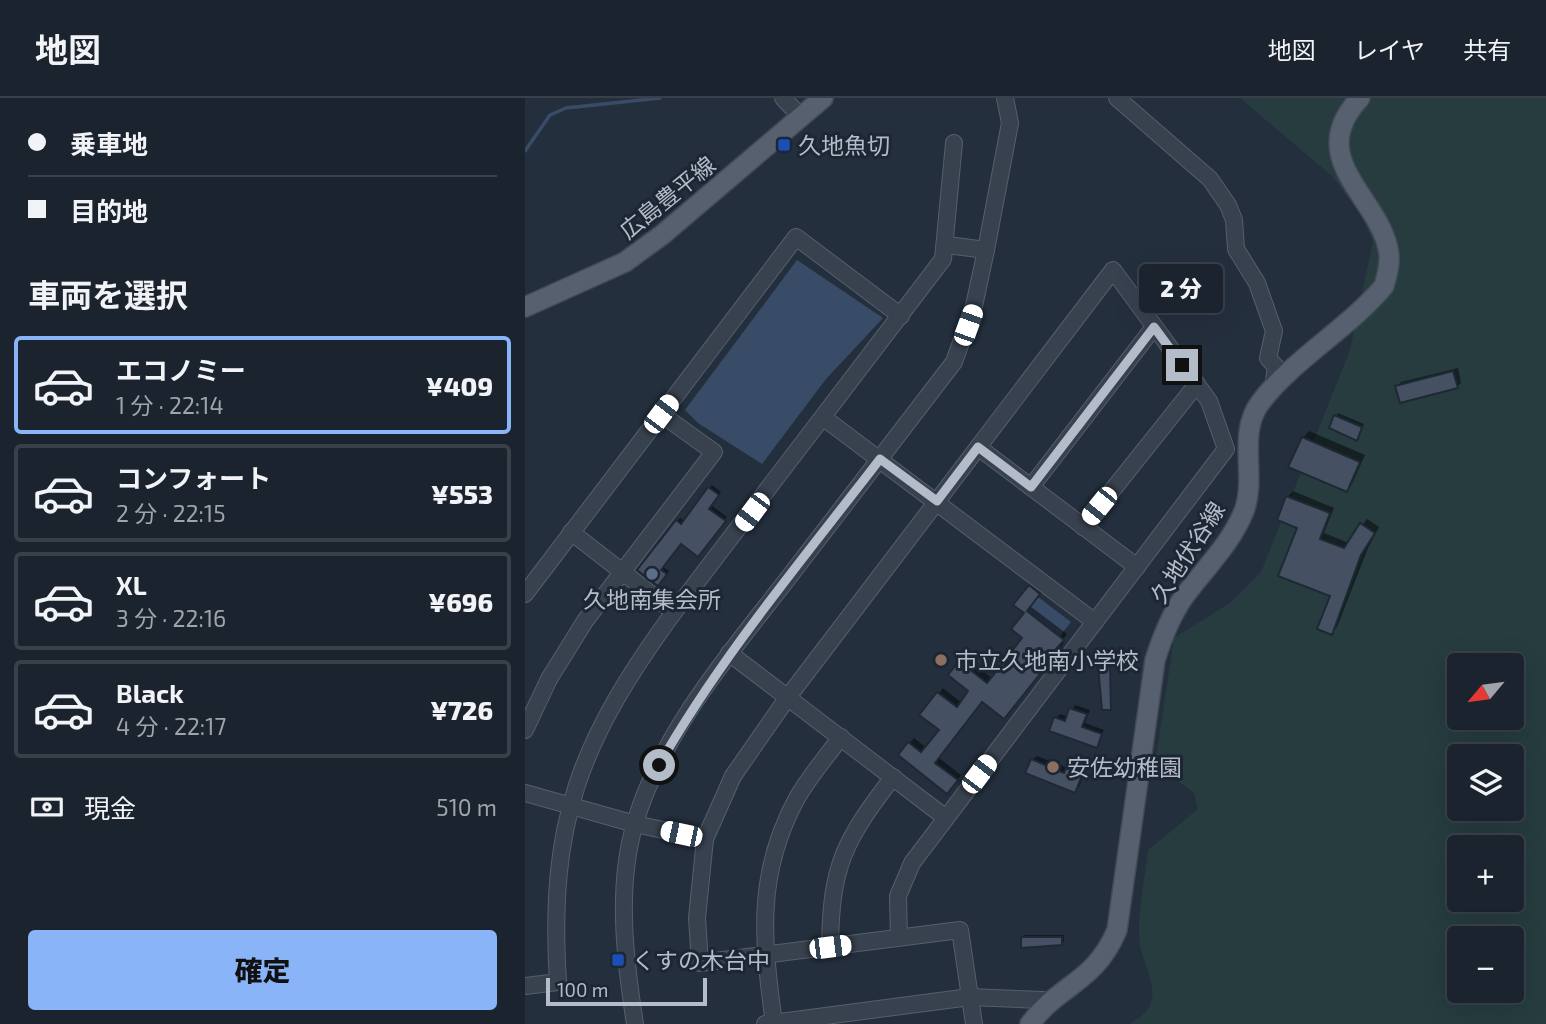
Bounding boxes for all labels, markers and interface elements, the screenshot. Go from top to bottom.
text: 地図 [35,29,101,69]
text: 地図 [1268,35,1316,64]
text: レイヤ [1354,35,1425,64]
text: 共有 [1463,35,1511,64]
text: 乗車地 [70,128,148,159]
place label: 久地魚切 [798,131,890,159]
marker: 久地魚切 [776,137,792,153]
street label: 広島豊平線 [614,150,720,244]
text: 目的地 [70,195,148,226]
callout: 2 分 [1140,264,1224,313]
text: 2 分 [1160,274,1202,302]
text: 車両を選択 [28,275,188,313]
car [951,302,986,348]
route end [1166,349,1198,381]
icon: car [32,354,95,417]
text: エコノミー [116,354,246,385]
text: ¥409 [426,370,493,401]
text: 1 分 · 22:14 [116,391,224,419]
car [640,391,683,437]
icon: car [32,462,95,525]
text: コンフォート [116,462,271,493]
text: ¥553 [431,478,493,509]
car [1078,483,1121,529]
car [731,489,774,535]
street label: 久地伏谷線 [1144,496,1230,608]
text: 2 分 · 22:15 [116,499,226,527]
marker: 久地南集会所 [644,566,660,582]
text: XL [116,569,147,600]
icon: car [32,570,95,633]
place label: 久地南集会所 [583,585,721,613]
text: ¥696 [428,586,493,617]
text: 3 分 · 22:16 [116,604,226,632]
place label: 市立久地南小学校 [955,646,1139,674]
marker: 市立久地南小学校 [933,652,949,668]
north arrow [1447,653,1524,730]
map controls [1447,653,1524,1003]
text: Black [116,677,184,708]
icon: car [32,678,95,741]
text: ¥726 [430,694,493,725]
text: 4 分 · 22:17 [116,712,226,740]
button: layers [1447,744,1524,821]
route start [643,749,675,781]
car [958,751,1001,797]
place label: 安佐幼稚園 [1067,753,1182,781]
marker: 安佐幼稚園 [1045,759,1061,775]
icon: cash [28,788,66,826]
text: 現金 [84,792,136,823]
text: 510 m [436,793,497,821]
car [659,819,704,849]
button: + [1447,835,1524,912]
button: − [1447,926,1524,1003]
button: 確定 [28,930,497,1010]
car [808,934,853,960]
place label: くすの木台中 [632,946,770,974]
marker: くすの木台中 [610,952,626,968]
scale bar [546,975,707,1007]
text: 100 m [557,978,608,1001]

